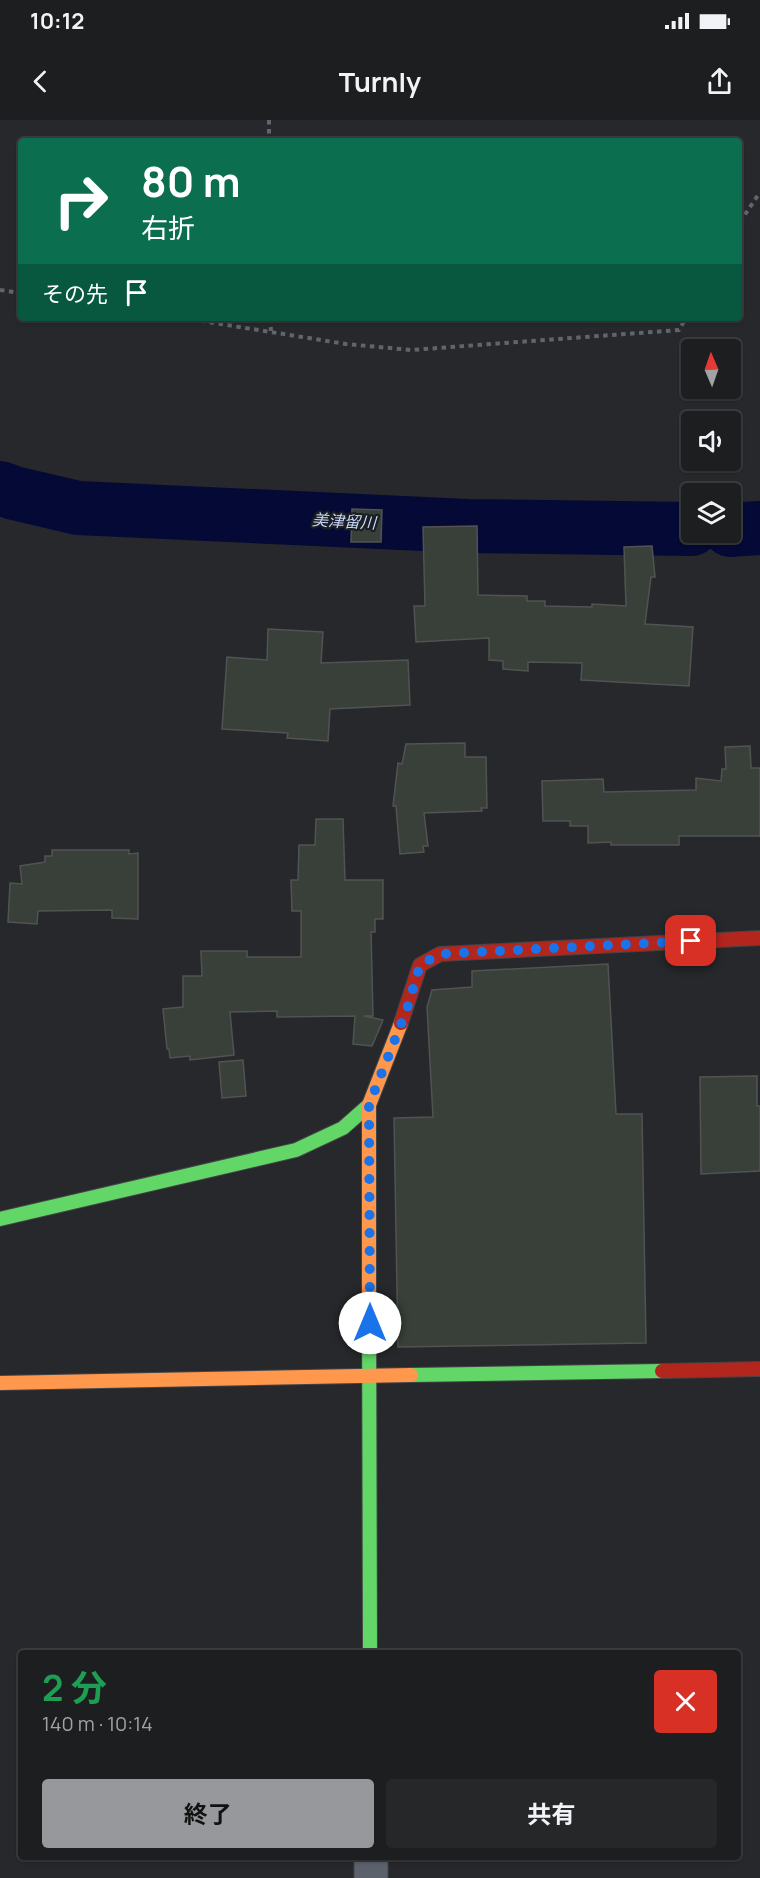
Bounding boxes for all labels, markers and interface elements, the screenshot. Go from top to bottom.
text: 10:12 [30,6,84,36]
text: Turnly [339,63,421,100]
icon: back [24,65,57,98]
icon: share [703,65,736,98]
text: 80 m [141,152,241,210]
icon: right [42,162,120,240]
text: 右折 [141,209,195,246]
icon: arrive [120,276,153,309]
text: その先 [42,279,108,309]
north arrow [681,339,741,399]
map controls [681,339,741,543]
button: sound [681,411,741,471]
button: layers [681,483,741,543]
water label: 美津留川 [311,508,379,534]
pin [665,915,716,966]
icon: arrive [674,924,707,957]
position arrow [338,1291,402,1355]
text: 2 分 [42,1663,107,1712]
button: close [654,1670,717,1733]
text: 140 m · 10:14 [42,1710,153,1737]
button: 終了 [42,1779,374,1848]
button: 共有 [386,1779,717,1848]

